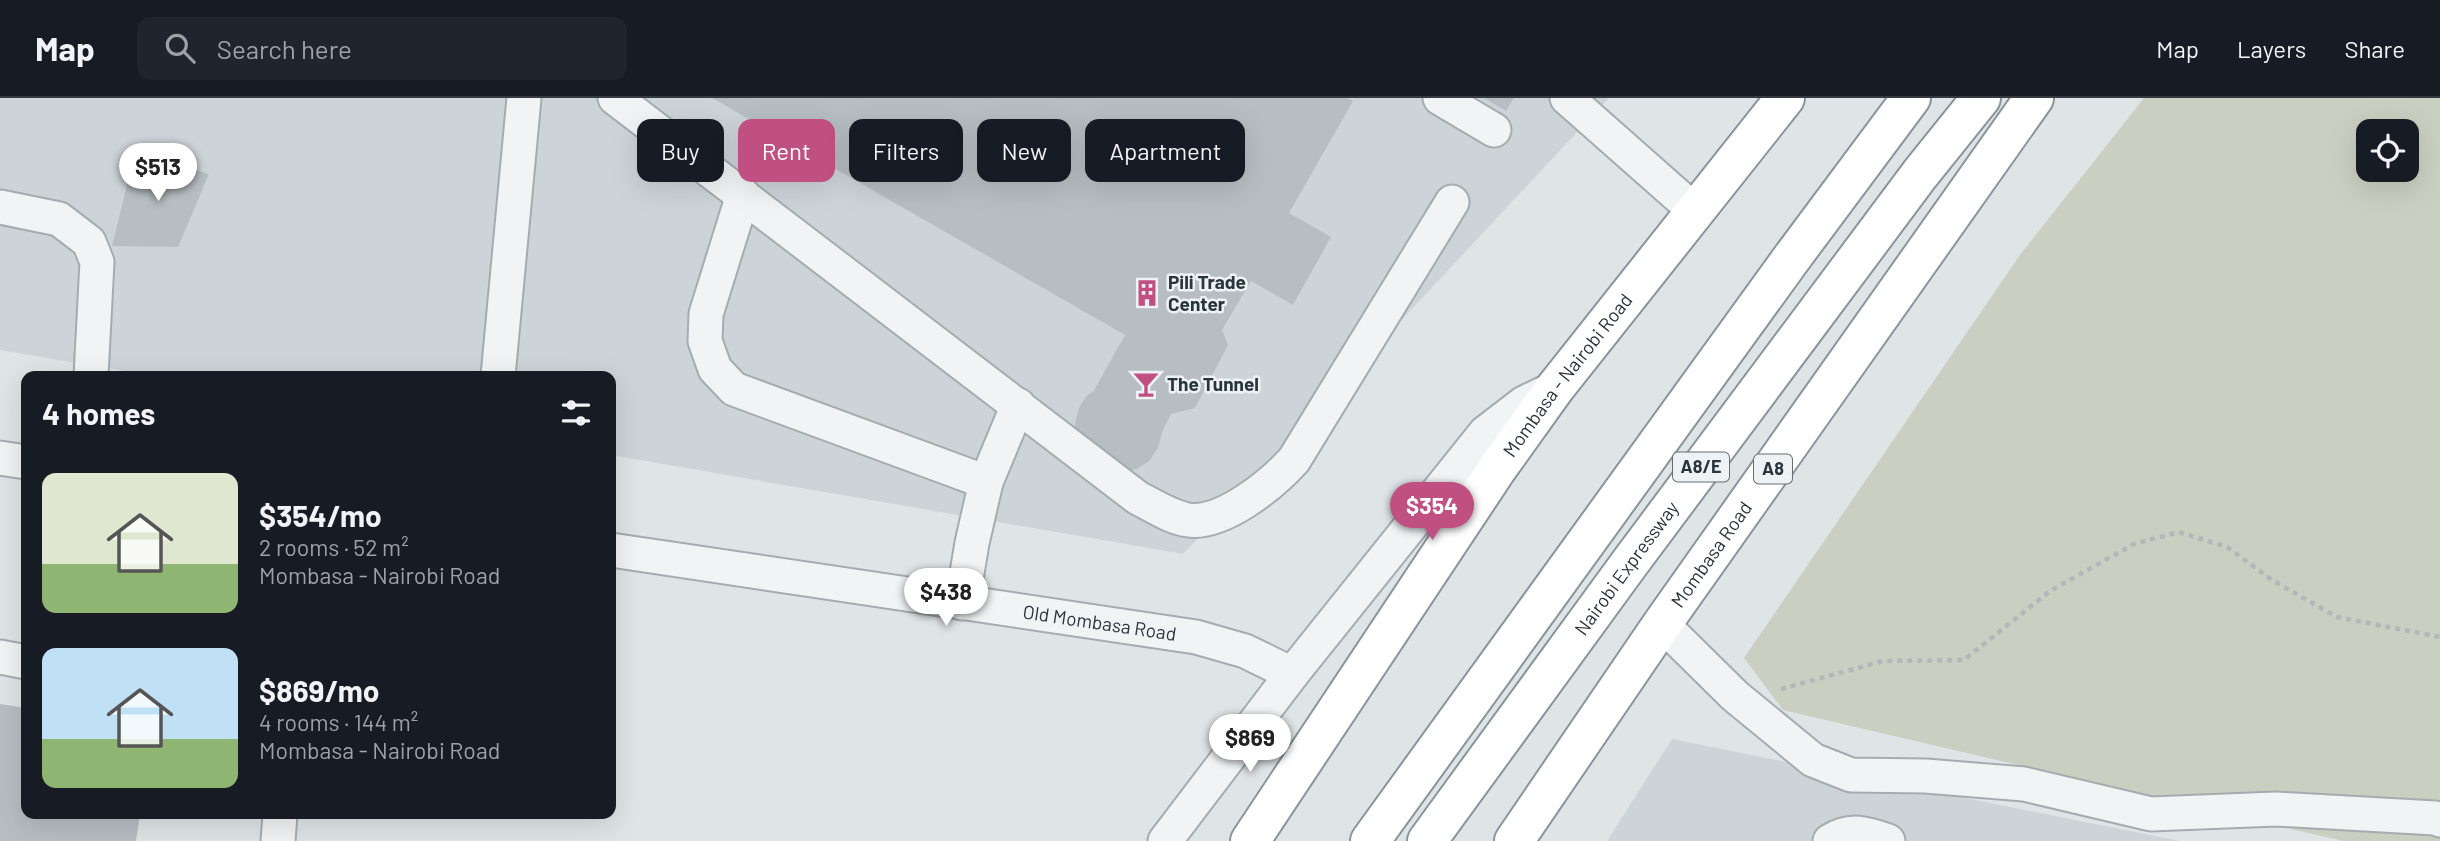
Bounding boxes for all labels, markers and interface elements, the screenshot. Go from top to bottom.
search box [137,17,627,80]
text: Map [35,28,95,68]
icon: search [161,29,199,67]
text: Search here [217,33,352,64]
text: Map [2156,34,2199,63]
text: Layers [2237,34,2306,63]
text: Share [2344,34,2405,63]
chip: Buy [637,119,724,182]
chip: Rent [738,119,835,182]
chip: Filters [849,119,963,182]
chip: New [977,119,1071,182]
chip: Apartment [1085,119,1245,182]
map controls [2356,119,2419,182]
button: locate [2356,119,2419,182]
pin: $513 [117,144,199,203]
text: $513 [135,152,181,180]
place label: Pili Trade Center [1168,270,1246,315]
building icon: Pili Trade Center [1132,278,1162,308]
street label: Mombasa - Nairobi Road [1498,288,1637,461]
bar icon: The Tunnel [1131,369,1161,399]
place label: The Tunnel [1167,372,1259,395]
icon: filters [557,394,595,432]
text: 4 homes [42,395,155,431]
road number: A8/E [1673,452,1729,482]
road number: A8 [1754,454,1792,484]
pin: $354 [1391,482,1473,542]
text: $354 [1406,491,1458,519]
street label: Nairobi Expressway [1569,496,1683,639]
text: $354/mo [259,497,382,533]
street label: Mombasa Road [1666,497,1756,611]
icon: home [98,501,182,585]
text: 2 rooms · 52 m² [259,533,409,561]
text: Mombasa - Nairobi Road [259,561,500,589]
pin: $438 [905,568,987,628]
text: $438 [920,577,972,605]
street label: Old Mombasa Road [1021,599,1178,645]
text: $869/mo [259,672,379,708]
icon: home [98,676,182,760]
text: 4 rooms · 144 m² [259,708,418,736]
pin: $869 [1209,714,1291,774]
text: $869 [1225,723,1275,751]
text: Mombasa - Nairobi Road [259,736,500,764]

